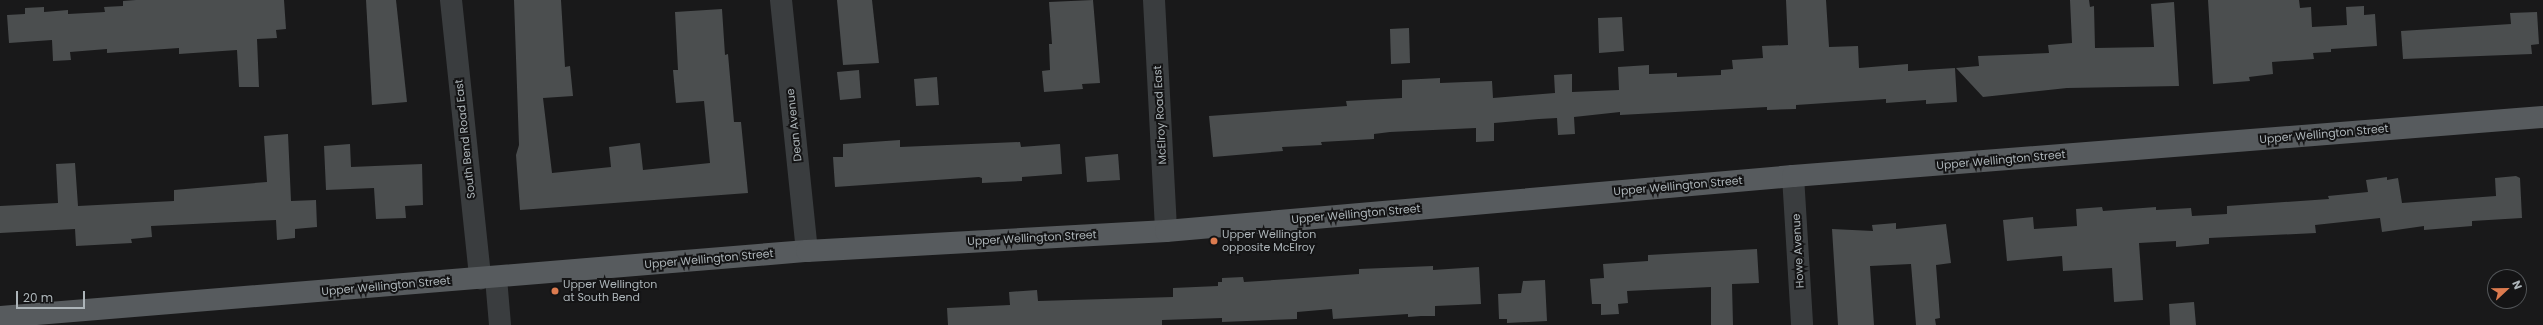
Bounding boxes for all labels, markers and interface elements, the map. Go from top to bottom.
street label: McElroy Road East [1151,65,1169,165]
street label: South Bend Road East [452,79,478,199]
street label: Dean Avenue [784,88,804,162]
street label: Upper Wellington Street [2259,122,2389,146]
street label: Upper Wellington Street [1936,148,2066,172]
street label: Upper Wellington Street [1613,174,1743,198]
street label: Upper Wellington Street [1291,202,1421,226]
street label: Howe Avenue [1789,213,1807,289]
street label: Upper Wellington Street [967,228,1097,248]
place label: Upper Wellington opposite McElroy [1222,228,1316,254]
marker: Upper Wellington opposite McElroy [1209,236,1219,246]
street label: Upper Wellington Street [644,247,774,271]
north arrow [2487,269,2527,309]
street label: Upper Wellington Street [321,274,451,298]
place label: Upper Wellington at South Bend [563,278,657,304]
text: N [2508,278,2526,292]
scale bar [18,283,87,309]
marker: Upper Wellington at South Bend [550,286,560,296]
text: 20 m [23,289,53,306]

